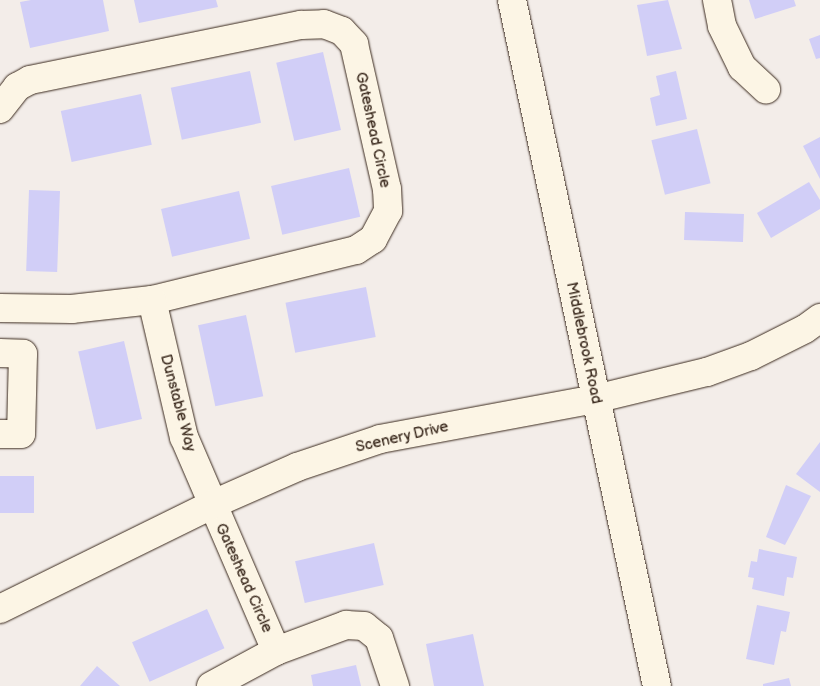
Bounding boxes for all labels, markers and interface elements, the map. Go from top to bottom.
street label: Gateshead Circle [352,70,394,190]
street label: Middlebrook Road [562,280,606,406]
street label: Dunstable Way [156,352,200,454]
street label: Scenery Drive [353,417,451,457]
street label: Gateshead Circle [212,520,276,636]

